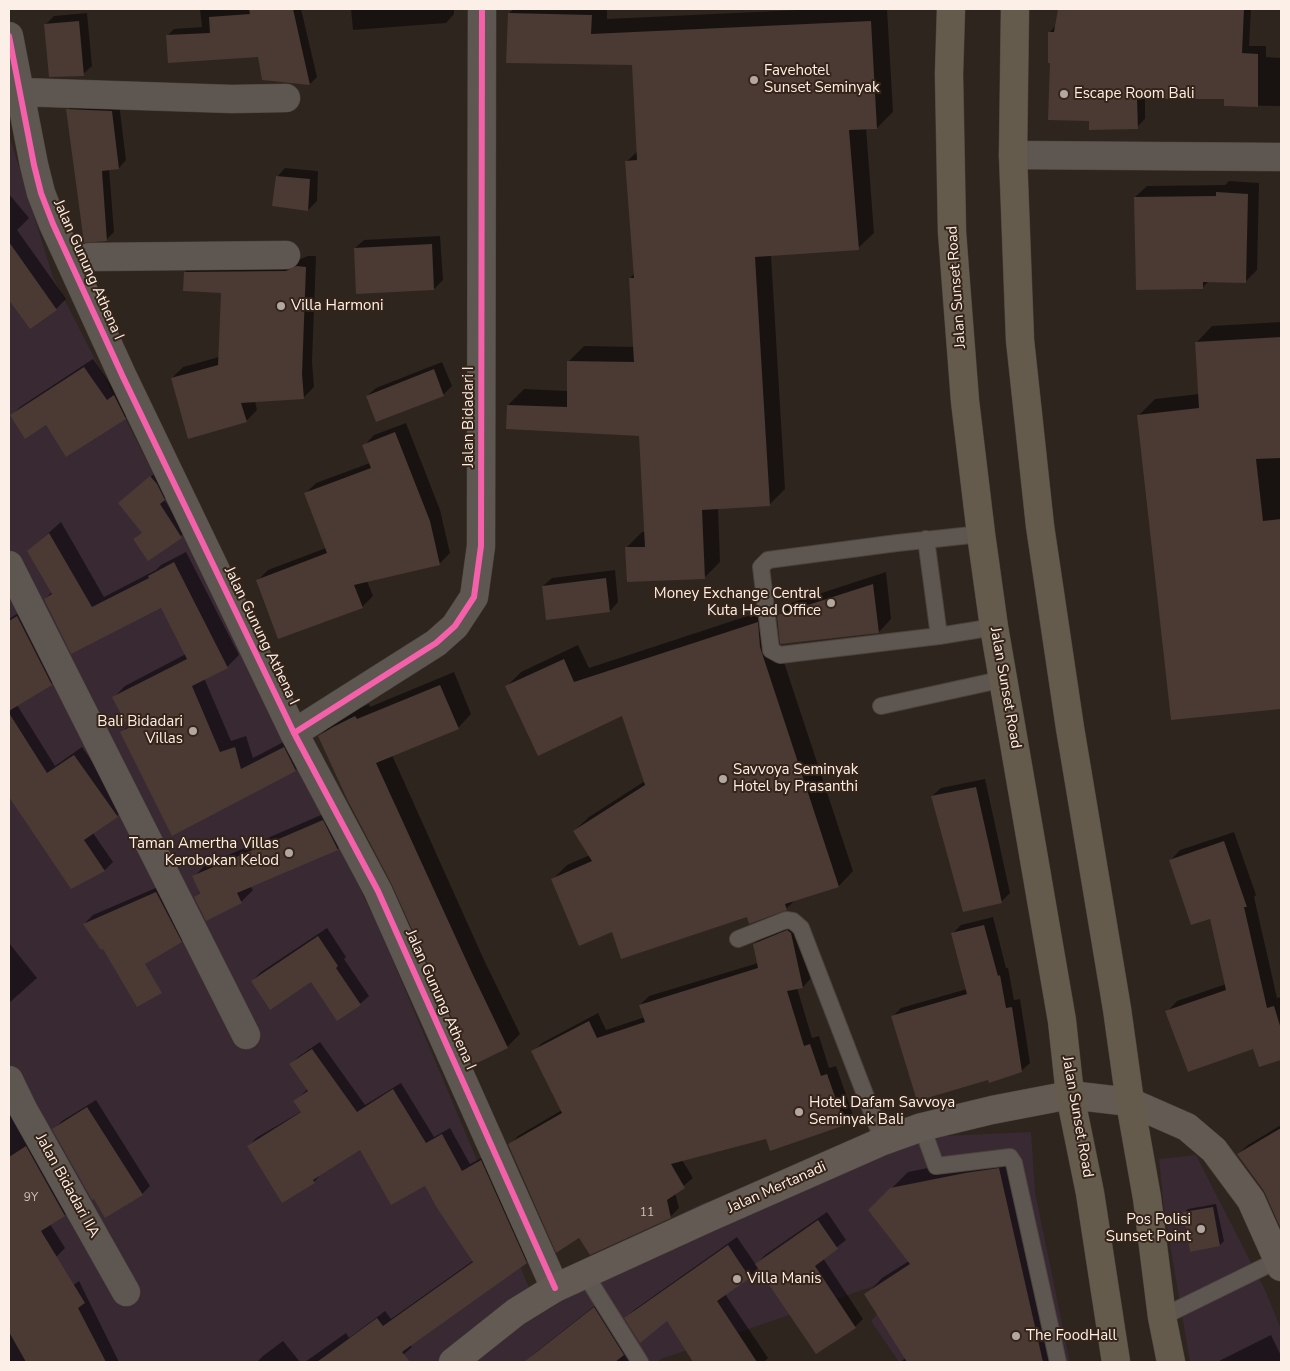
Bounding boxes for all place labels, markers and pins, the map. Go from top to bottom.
place label: Favehotel Sunset Seminyak [764,62,879,97]
marker: Favehotel Sunset Seminyak [748,74,760,86]
place label: Escape Room Bali [1074,85,1195,103]
marker: Escape Room Bali [1058,88,1070,100]
place label: Villa Harmoni [291,297,383,315]
marker: Villa Harmoni [275,300,287,312]
place label: Money Exchange Central Kuta Head Office [654,585,821,620]
marker: Money Exchange Central Kuta Head Office [825,597,837,609]
place label: Bali Bidadari Villas [97,713,183,748]
marker: Bali Bidadari Villas [187,725,199,737]
place label: Savvoya Seminyak Hotel by Prasanthi [733,761,858,796]
marker: Savvoya Seminyak Hotel by Prasanthi [717,773,729,785]
place label: Taman Amertha Villas Kerobokan Kelod [129,835,279,870]
marker: Taman Amertha Villas Kerobokan Kelod [283,847,295,859]
place label: Hotel Dafam Savvoya Seminyak Bali [809,1094,955,1129]
marker: Hotel Dafam Savvoya Seminyak Bali [793,1106,805,1118]
place label: Pos Polisi Sunset Point [1106,1211,1191,1246]
marker: Pos Polisi Sunset Point [1195,1223,1207,1235]
place label: Villa Manis [747,1270,821,1288]
marker: Villa Manis [731,1273,743,1285]
place label: The FoodHall [1026,1327,1117,1345]
marker: The FoodHall [1010,1330,1022,1342]

